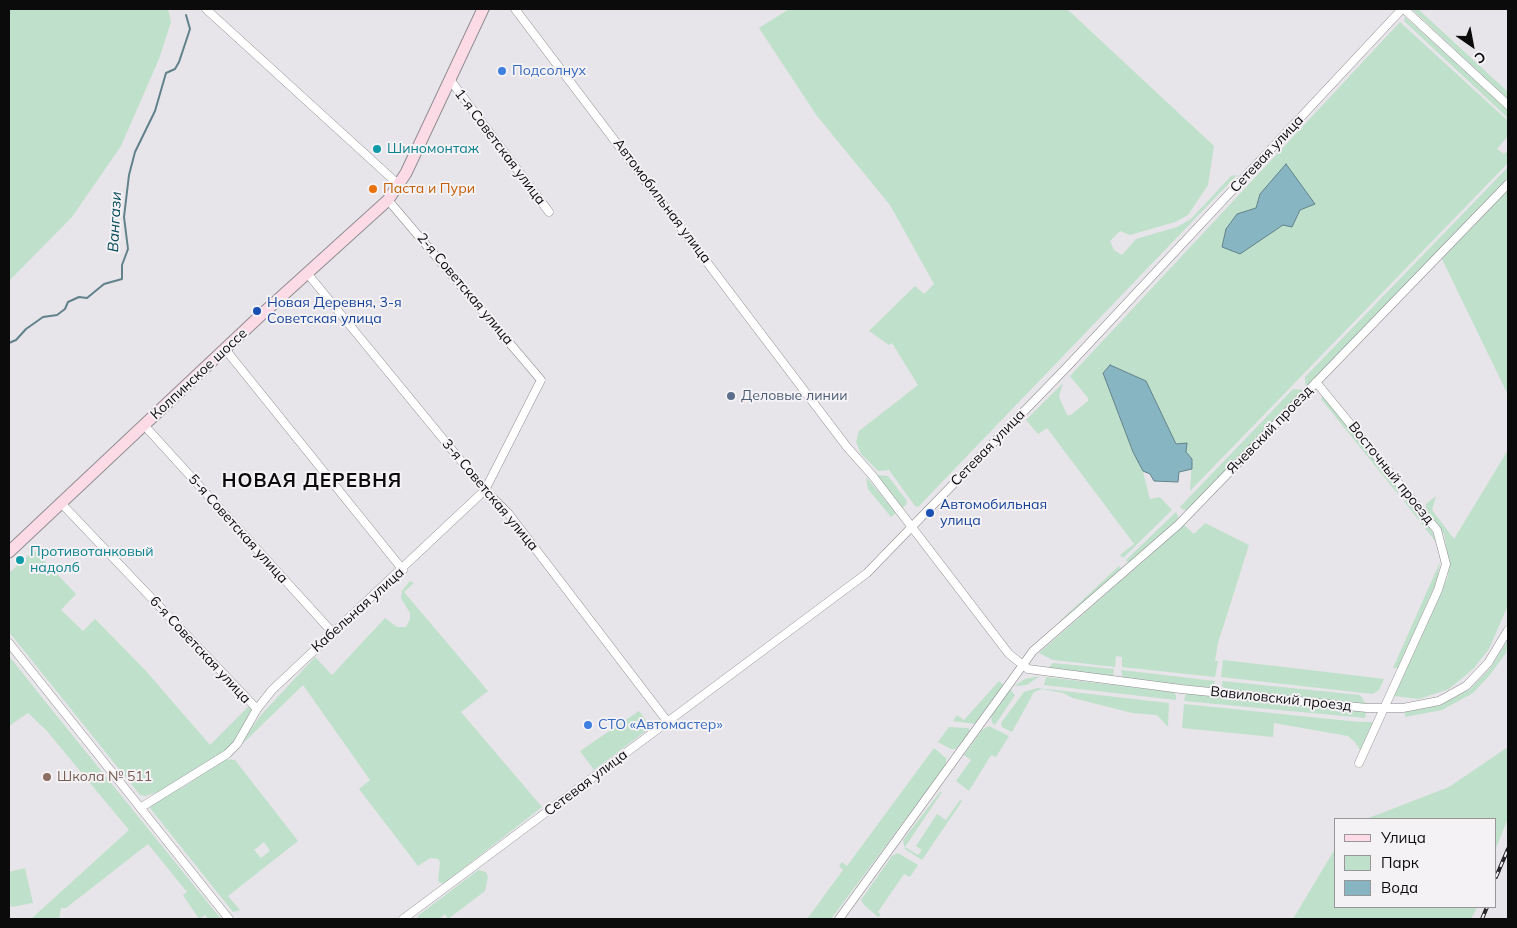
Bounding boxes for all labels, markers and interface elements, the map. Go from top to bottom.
north arrow [1447,20,1497,70]
text: С [1471,47,1489,68]
place label: Подсолнух [512,63,586,79]
marker: Подсолнух [496,65,508,77]
street label: 1-я Советская улица [451,86,549,208]
street label: Сетевая улица [1227,112,1307,196]
street label: Автомобильная улица [610,135,714,267]
place label: Шиномонтаж [387,141,479,157]
marker: Шиномонтаж [371,143,383,155]
place label: Паста и Пури [383,181,475,197]
marker: Паста и Пури [367,183,379,195]
water label: Вангази [104,191,126,253]
street label: 2-я Советская улица [413,230,517,348]
place label: Новая Деревня, 3-я Советская улица [267,295,402,328]
marker: Новая Деревня, 3-я Советская улица [251,305,263,317]
street label: Колпинское шоссе [147,325,251,423]
street label: Ячевский проезд [1223,382,1317,478]
place label: Деловые линии [741,388,848,404]
marker: Деловые линии [725,390,737,402]
street label: Сетевая улица [947,406,1029,490]
street label: Восточный проезд [1345,419,1437,527]
street label: 3-я Советская улица [438,436,542,554]
district label: НОВАЯ ДЕРЕВНЯ [220,470,404,492]
street label: 5-я Советская улица [185,471,291,587]
place label: Автомобильная улица [940,497,1047,530]
marker: Автомобильная улица [924,507,936,519]
place label: Противотанковый надолб [30,544,154,576]
marker: Противотанковый надолб [14,554,26,566]
street label: Кабельная улица [308,564,408,656]
street label: 6-я Советская улица [146,593,254,707]
street label: Вавиловский проезд [1210,683,1352,715]
place label: СТО «Автомастер» [598,717,723,733]
marker: СТО «Автомастер» [582,719,594,731]
street label: Сетевая улица [541,746,631,820]
place label: Школа № 511 [57,769,152,785]
marker: Школа № 511 [41,771,53,783]
legend [1334,818,1497,908]
text: Улица [1381,828,1426,847]
text: Парк [1381,853,1419,872]
text: Вода [1381,878,1418,897]

